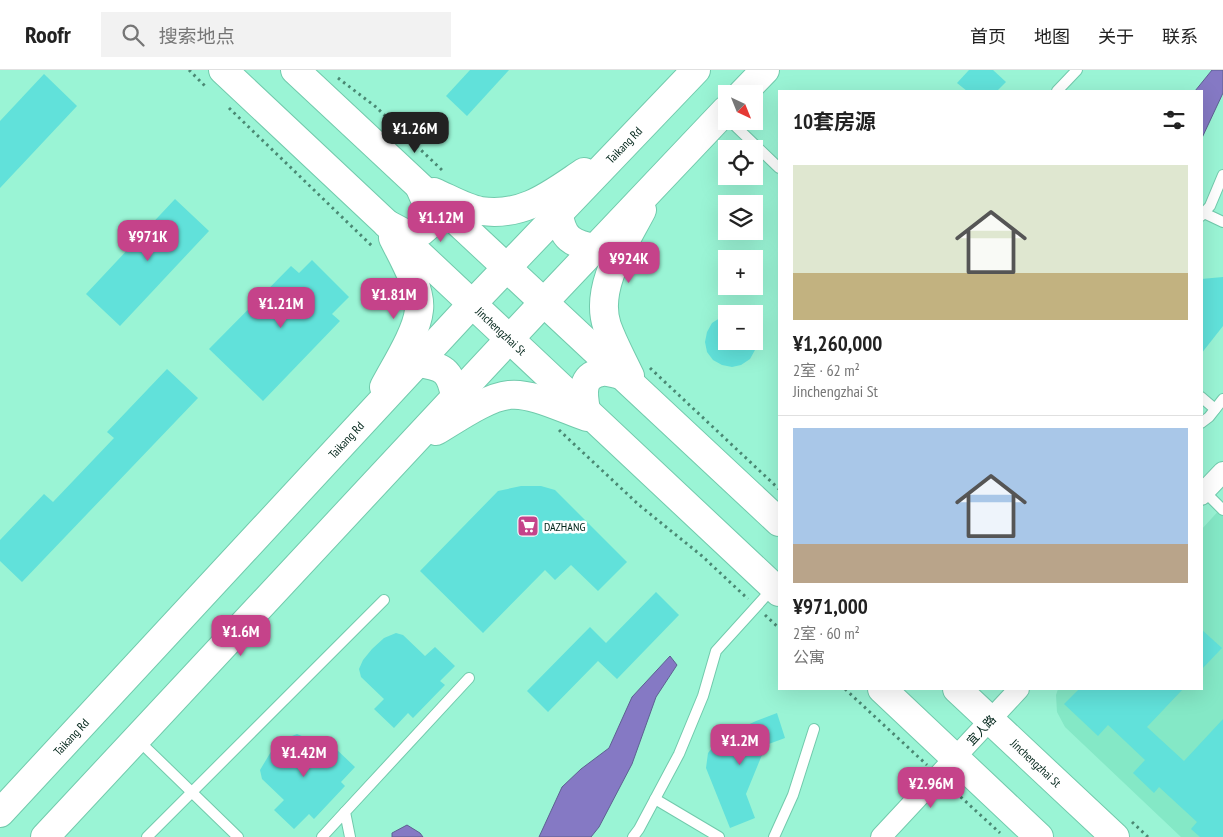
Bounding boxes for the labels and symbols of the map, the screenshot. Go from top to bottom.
north arrow [718,85,762,130]
pin: ¥1.26M [374,112,456,154]
street label: Taikang Rd [603,124,645,166]
pin: ¥1.12M [400,200,482,243]
pin: ¥971K [113,220,183,262]
pin: ¥924K [594,242,664,284]
pin: ¥1.81M [353,278,435,320]
pin: ¥1.21M [240,286,322,329]
street label: Jinchengzhai St [472,303,530,359]
street label: Taikang Rd [325,418,367,462]
supermarket icon: DAZHANG [516,514,540,538]
place label: DAZHANG [544,519,585,534]
pin: ¥1.6M [206,614,276,657]
street label: 宜人路 [963,712,999,748]
street label: Taikang Rd [50,715,92,759]
pin: ¥1.2M [705,724,775,766]
street label: Jinchengzhai St [1007,735,1065,791]
pin: ¥1.42M [263,736,345,778]
pin: ¥2.96M [890,766,972,809]

